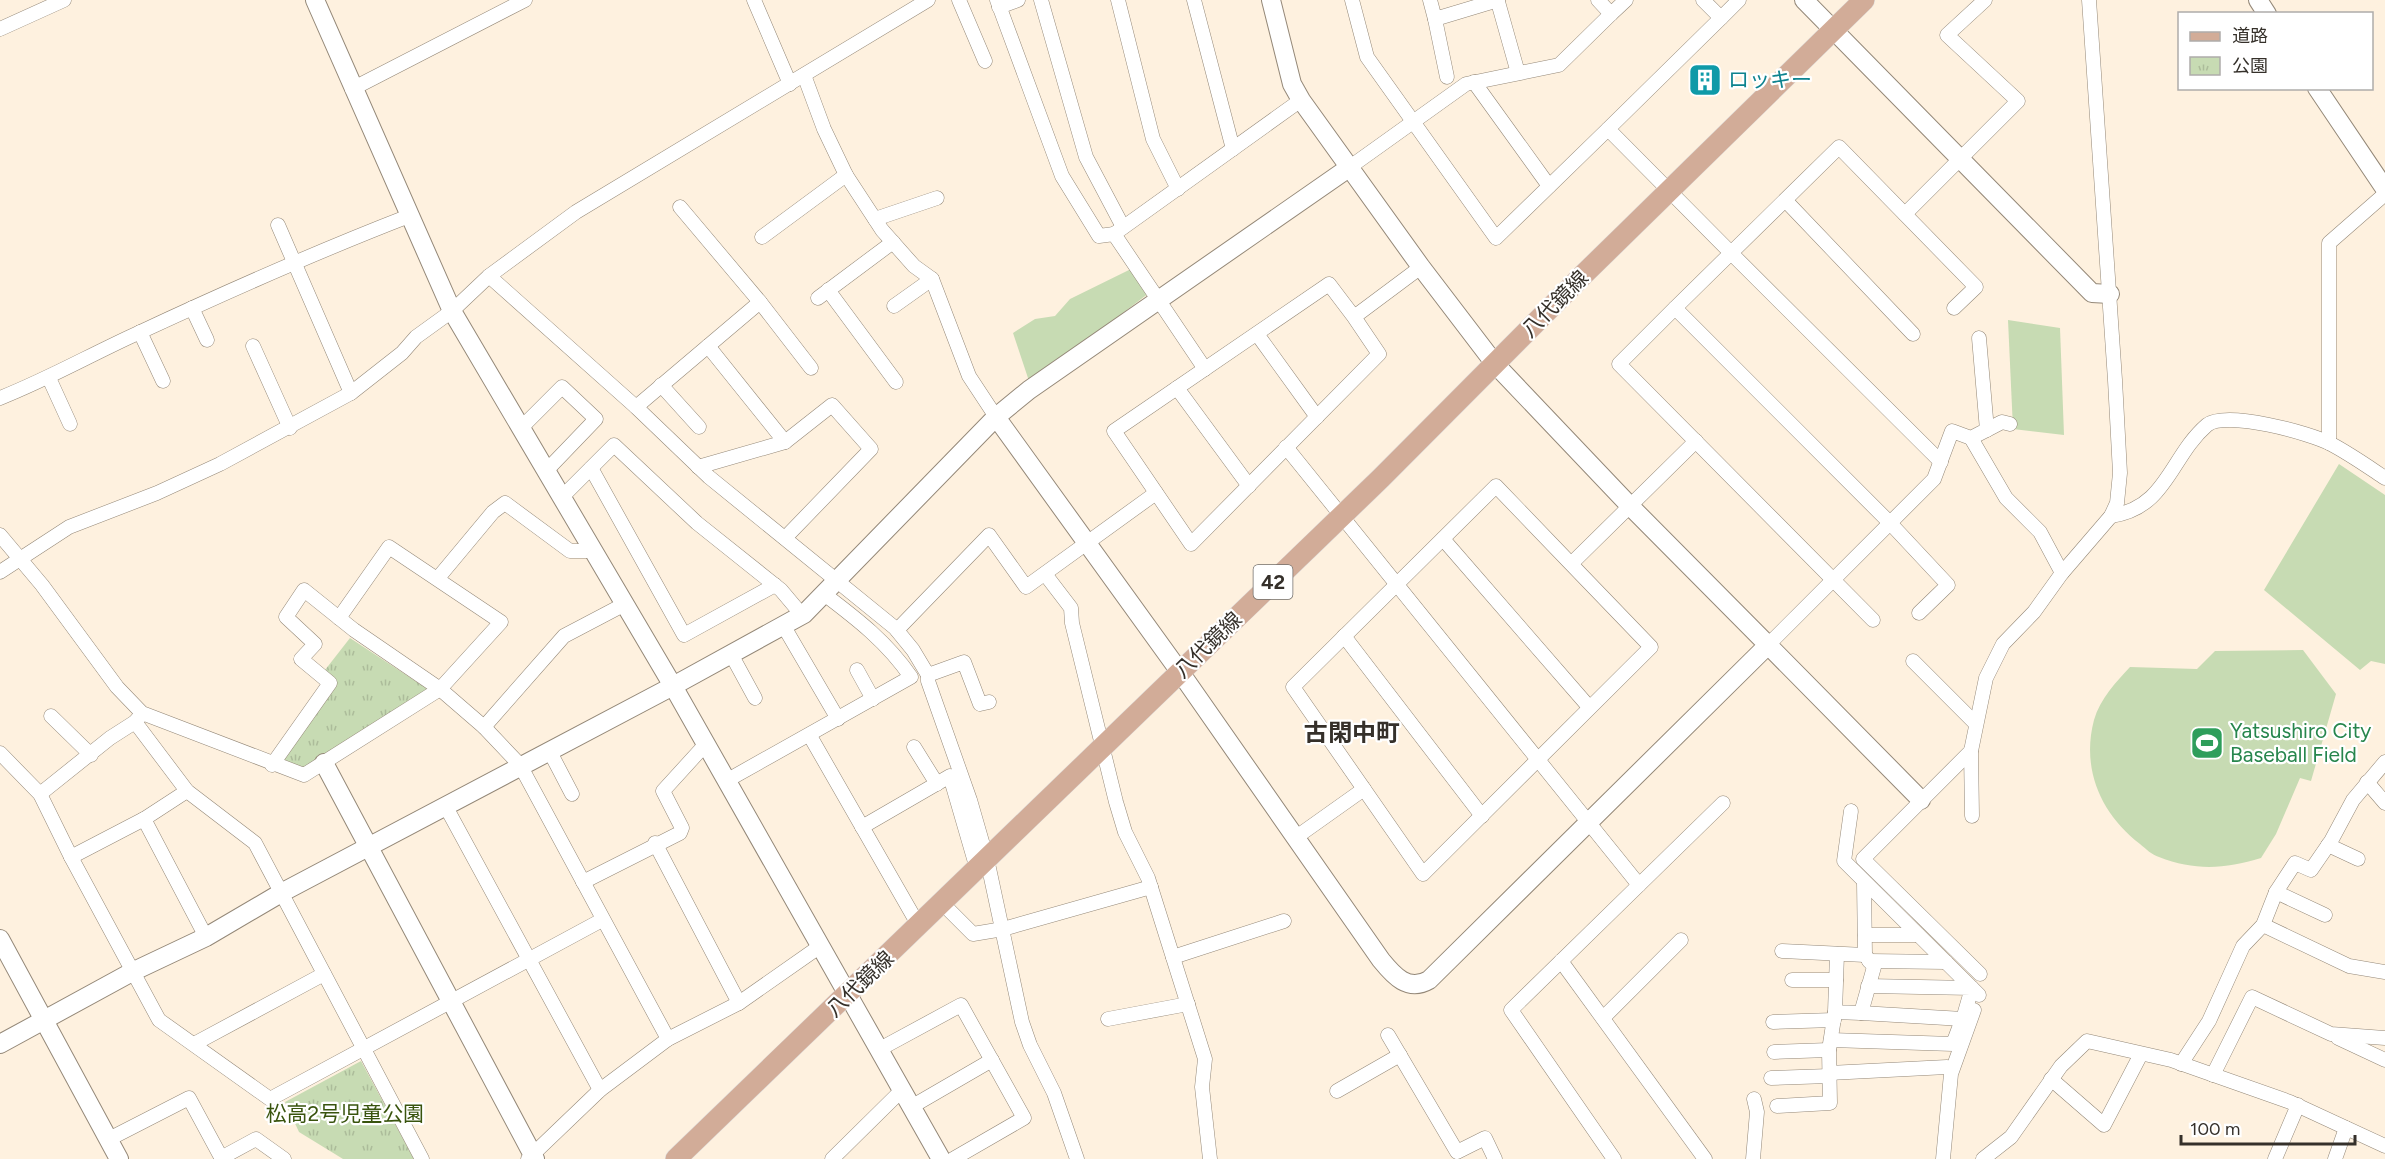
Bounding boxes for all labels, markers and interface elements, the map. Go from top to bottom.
legend [2178,12,2373,90]
text: 道路 [2232,25,2268,47]
text: 公園 [2232,55,2268,77]
building icon: ロッキー [1687,62,1723,98]
place label: ロッキー [1728,67,1812,92]
street label: 八代鏡線 [1516,265,1593,342]
road number: 42 [1254,565,1292,599]
street label: 八代鏡線 [1169,606,1247,683]
district label: 古閑中町 [1304,718,1400,747]
place label: Yatsushiro City Baseball Field [2230,718,2371,767]
sports icon: Yatsushiro City Baseball Field [2189,725,2225,761]
street label: 八代鏡線 [821,945,899,1022]
park label: 松高2号児童公園 [266,1101,424,1126]
scale bar [2181,1108,2355,1146]
text: 100 m [2190,1118,2240,1140]

